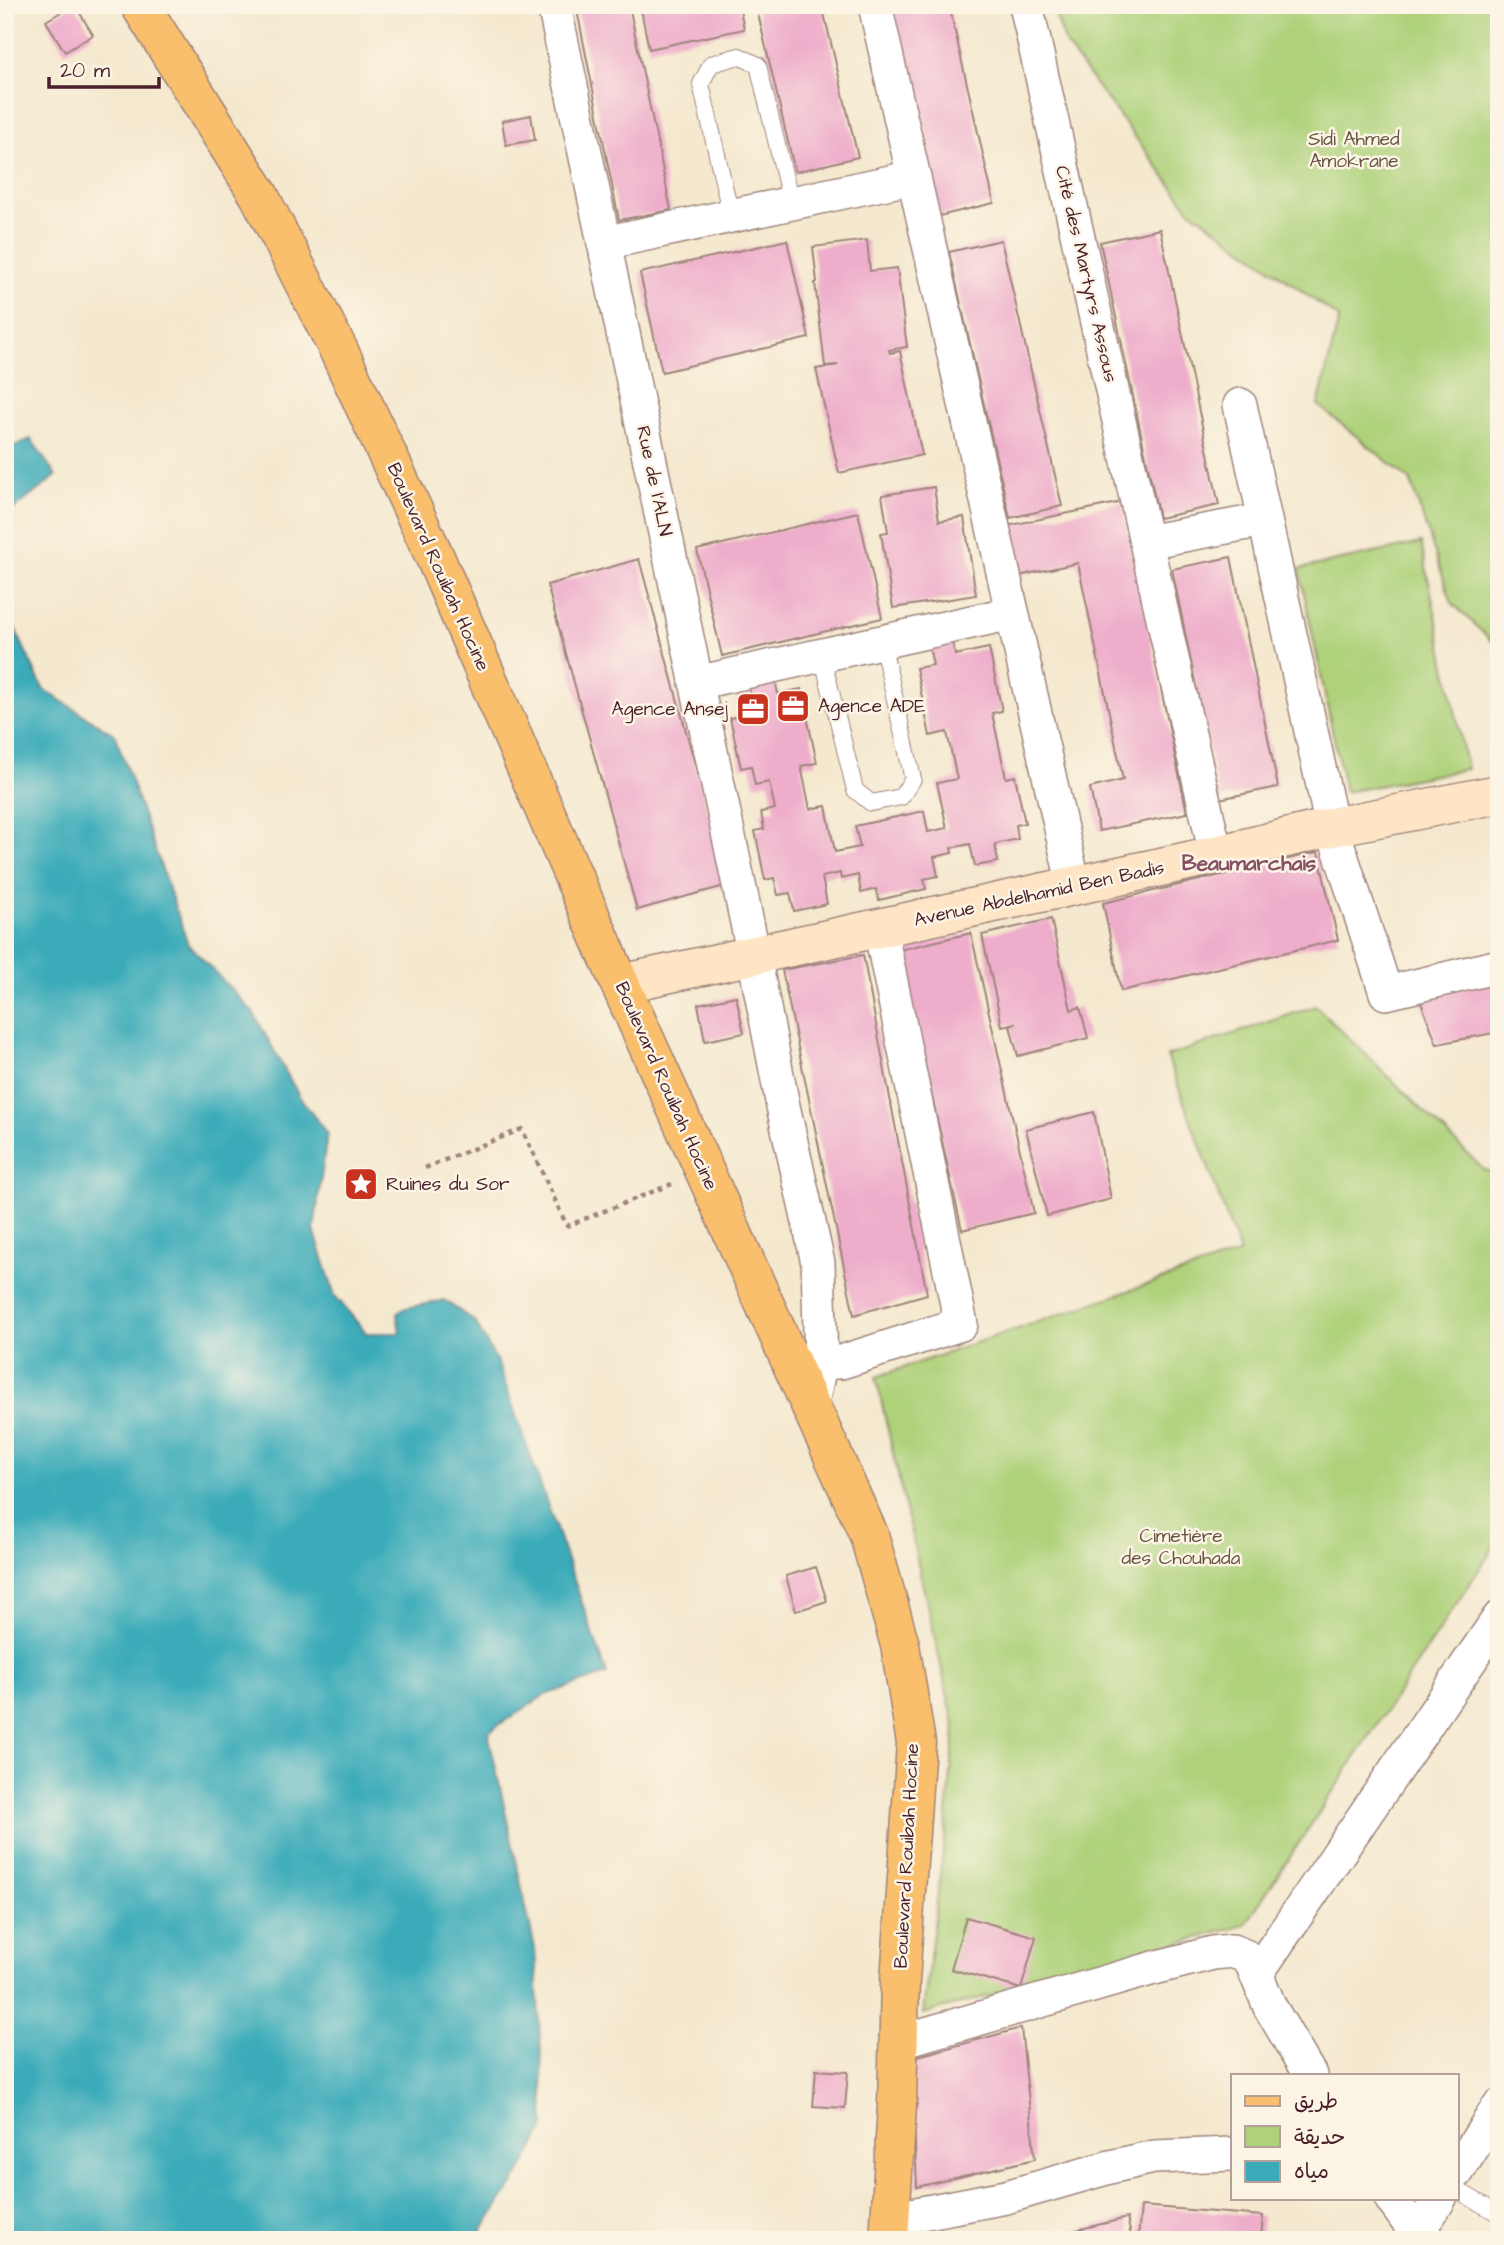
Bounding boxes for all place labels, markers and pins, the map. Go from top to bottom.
office icon: Agence ADE [774,687,812,725]
office icon: Agence Ansej [734,690,772,728]
place label: Agence ADE [818,693,925,721]
place label: Agence Ansej [611,696,729,724]
place icon: Ruines du Sor [342,1165,380,1203]
place label: Ruines du Sor [386,1171,510,1198]

